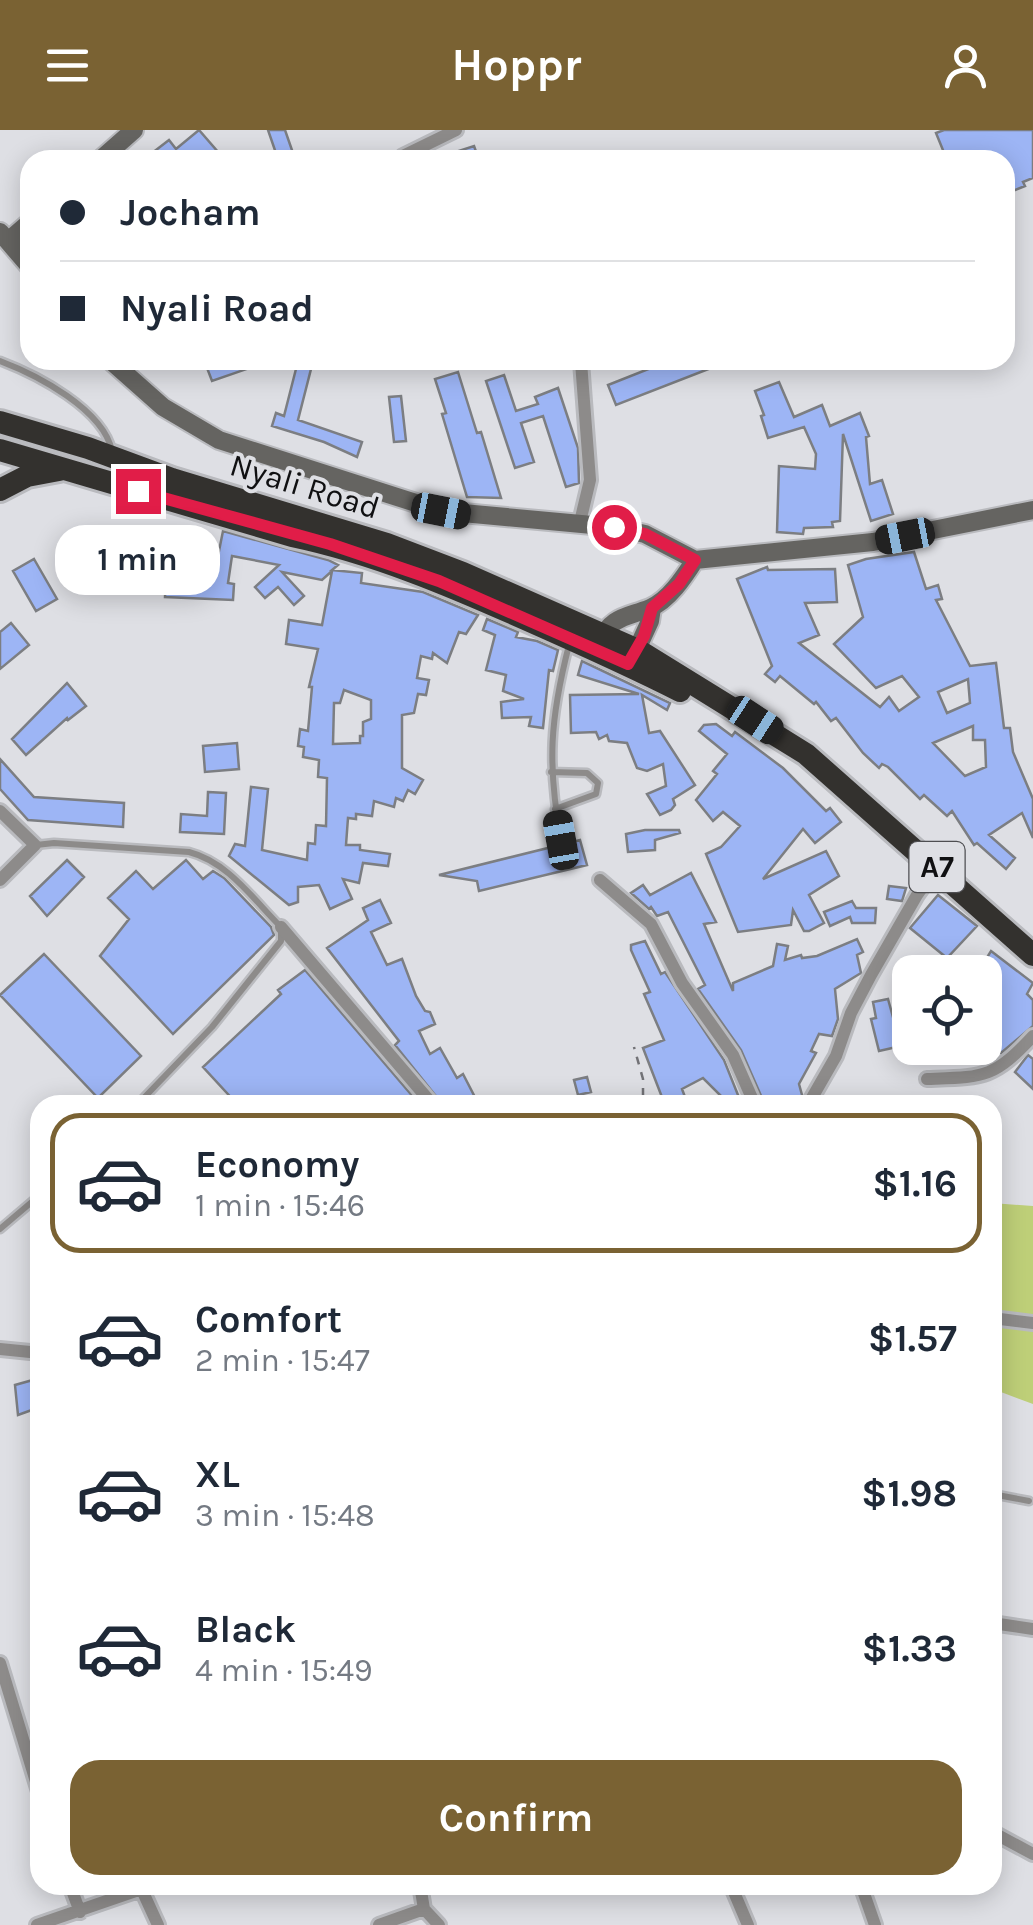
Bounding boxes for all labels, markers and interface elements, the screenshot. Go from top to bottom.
icon: menu [40,38,95,93]
icon: person [938,38,993,93]
text: Hoppr [452,39,581,91]
text: Jocham [120,190,260,235]
text: Nyali Road [120,286,314,331]
street label: Nyali Road [226,446,384,527]
route end [116,469,161,514]
car [409,491,473,531]
route start [592,505,637,550]
car [873,516,937,556]
callout: 1 min [56,526,220,596]
text: 1 min [97,541,178,578]
car [722,691,788,749]
car [541,808,581,872]
road number: A7 [910,842,964,892]
map controls [892,955,1002,1065]
button: locate [892,955,1002,1065]
icon: car [75,1138,165,1228]
text: Economy [195,1142,359,1187]
text: $1.16 [872,1161,957,1206]
text: 1 min · 15:46 [195,1187,365,1224]
icon: car [75,1293,165,1383]
text: Comfort [195,1297,342,1342]
text: $1.57 [868,1316,957,1361]
text: 2 min · 15:47 [195,1342,370,1379]
icon: car [75,1448,165,1538]
text: XL [195,1452,240,1497]
text: $1.98 [861,1471,957,1516]
text: 3 min · 15:48 [195,1497,375,1534]
icon: car [75,1603,165,1693]
text: Black [195,1607,296,1652]
text: $1.33 [862,1626,957,1671]
text: 4 min · 15:49 [195,1652,373,1689]
button: Confirm [70,1760,962,1875]

